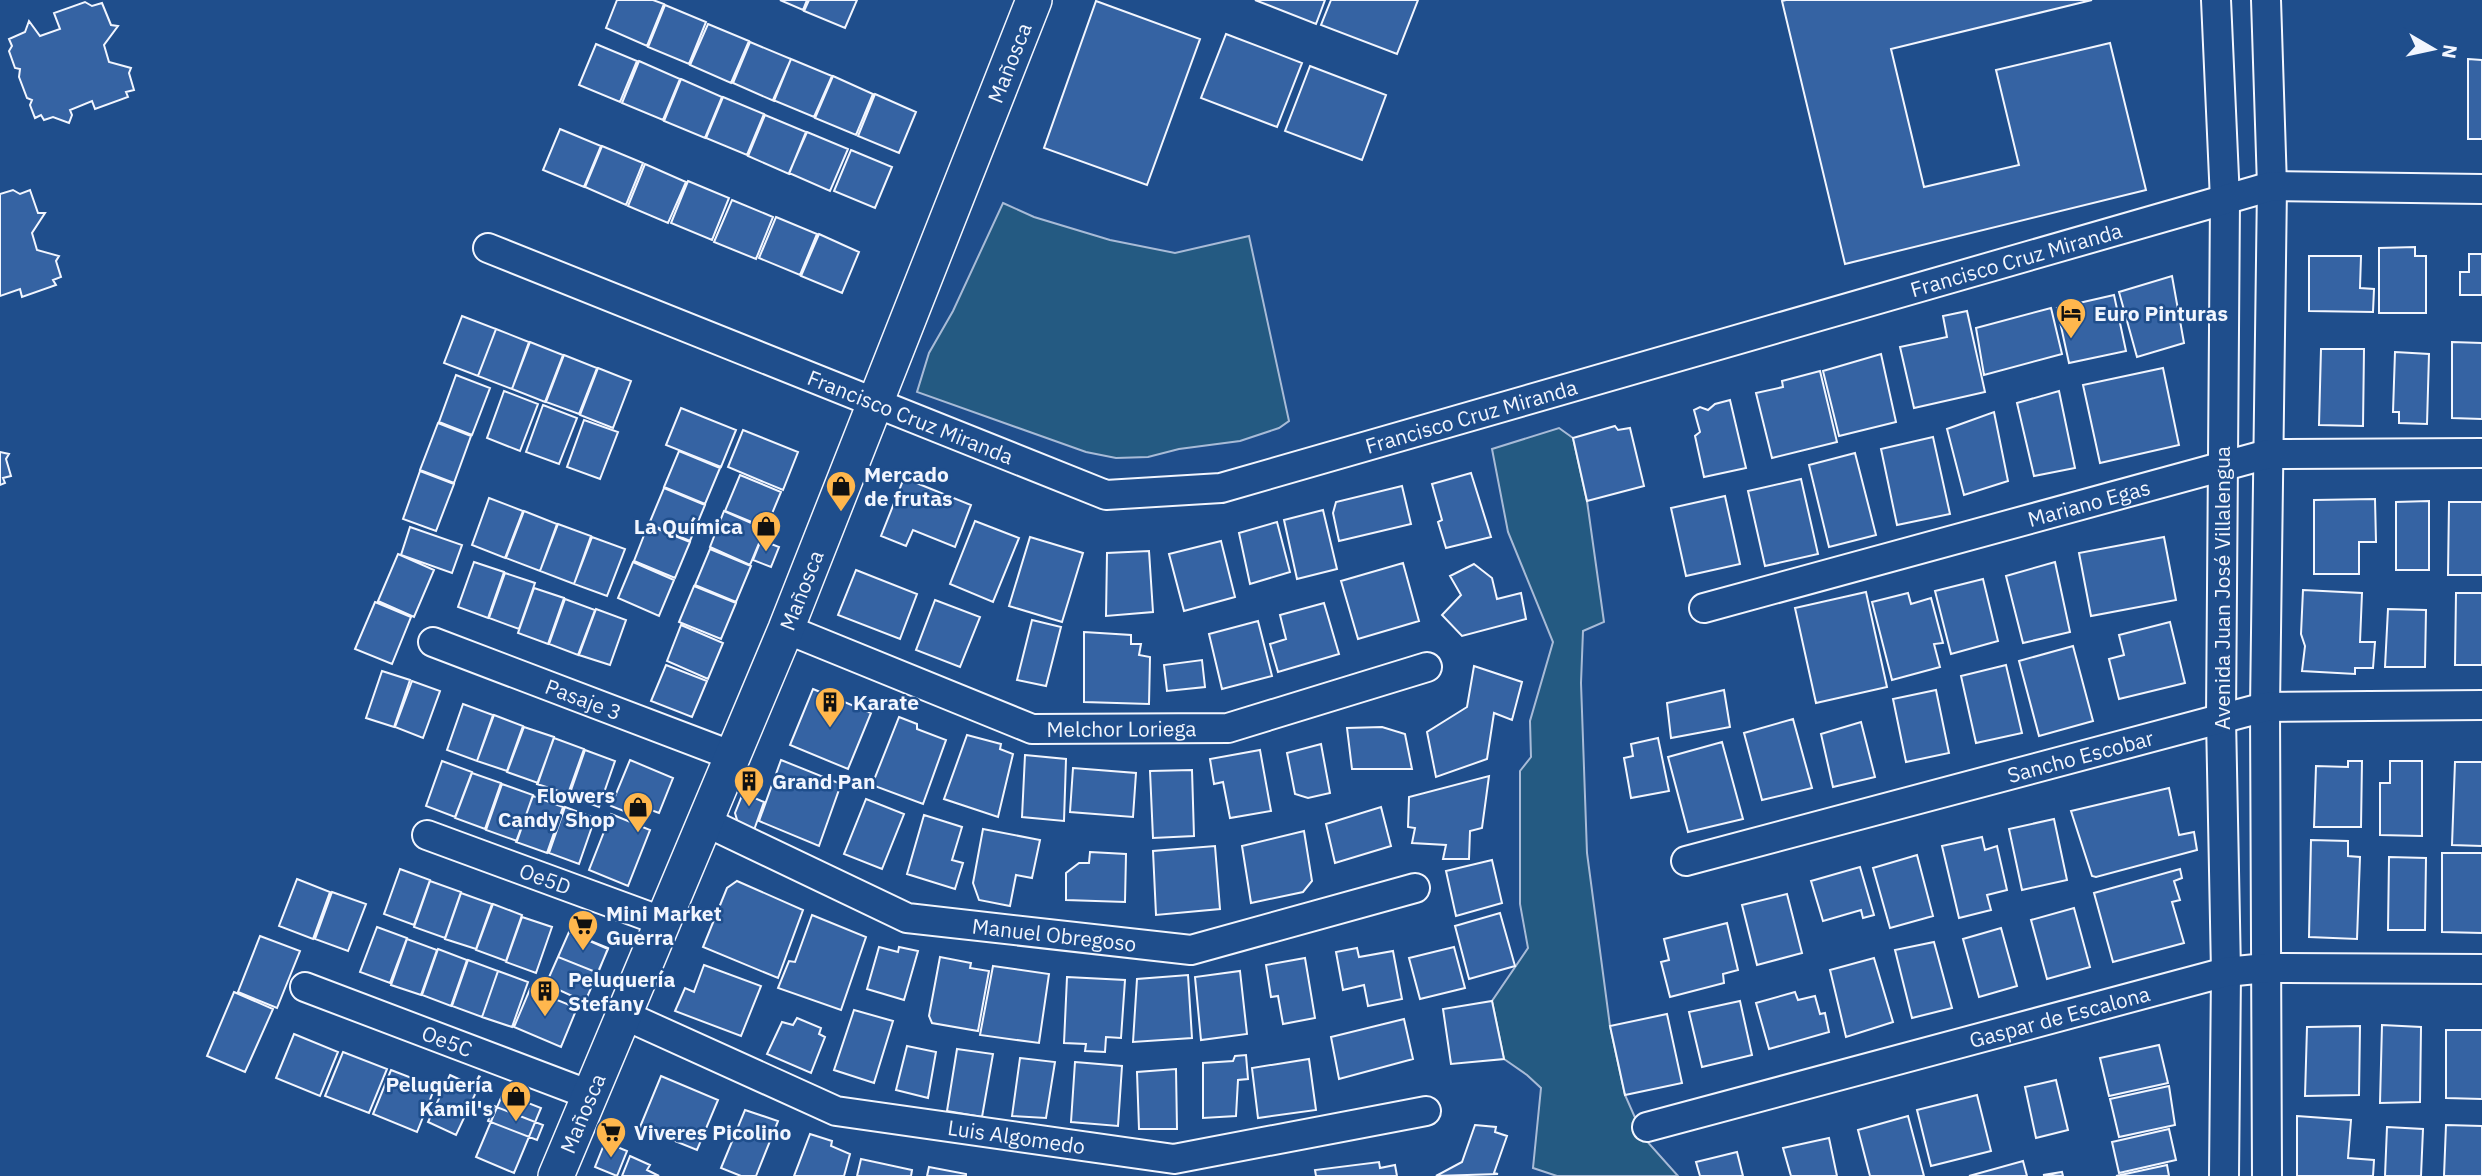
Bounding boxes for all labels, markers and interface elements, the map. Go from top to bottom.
north arrow [2398,14,2468,84]
street label: Mañosca [981,19,1038,107]
text: N [2437,43,2463,60]
street label: Francisco Cruz Miranda [1907,216,2125,303]
hotel icon: Euro Pinturas [2054,296,2088,340]
place label: Euro Pinturas [2094,299,2228,327]
street label: Francisco Cruz Miranda [804,363,1018,471]
street label: Francisco Cruz Miranda [1362,372,1580,460]
street label: Avenida Juan José Villalengua [2208,446,2236,730]
place label: Mercado de frutas [864,460,953,512]
shop icon: Mercado de frutas [824,469,858,513]
street label: Mariano Egas [2025,473,2153,533]
shop icon: La Química [749,509,783,553]
place label: La Química [634,512,743,540]
street label: Mañosca [773,546,830,635]
street label: Pasaje 3 [541,672,626,726]
building icon: Karate [813,685,847,729]
place label: Karate [853,688,919,716]
street label: Melchor Loriega [1046,714,1197,743]
street label: Sancho Escobar [2004,723,2157,789]
building icon: Grand Pan [732,764,766,808]
place label: Grand Pan [772,767,875,795]
place label: Flowers Candy Shop [498,781,615,833]
shop icon: Flowers Candy Shop [621,790,655,834]
street label: Oe5D [516,856,575,901]
place label: Mini Market Guerra [606,899,722,951]
supermarket icon: Mini Market Guerra [566,908,600,952]
street label: Manuel Obregoso [971,911,1138,958]
place label: Peluquería Stefany [568,965,676,1017]
building icon: Peluquería Stefany [528,974,562,1018]
street label: Gaspar de Escalona [1966,979,2153,1054]
street label: Oe5C [418,1019,476,1063]
street label: Mañosca [553,1069,612,1157]
place label: Peluquería Kamil's [385,1070,493,1122]
shop icon: Peluquería Kamil's [499,1079,533,1123]
street label: Luis Algomedo [946,1113,1087,1160]
supermarket icon: Viveres Picolino [594,1115,628,1159]
place label: Viveres Picolino [634,1118,792,1146]

